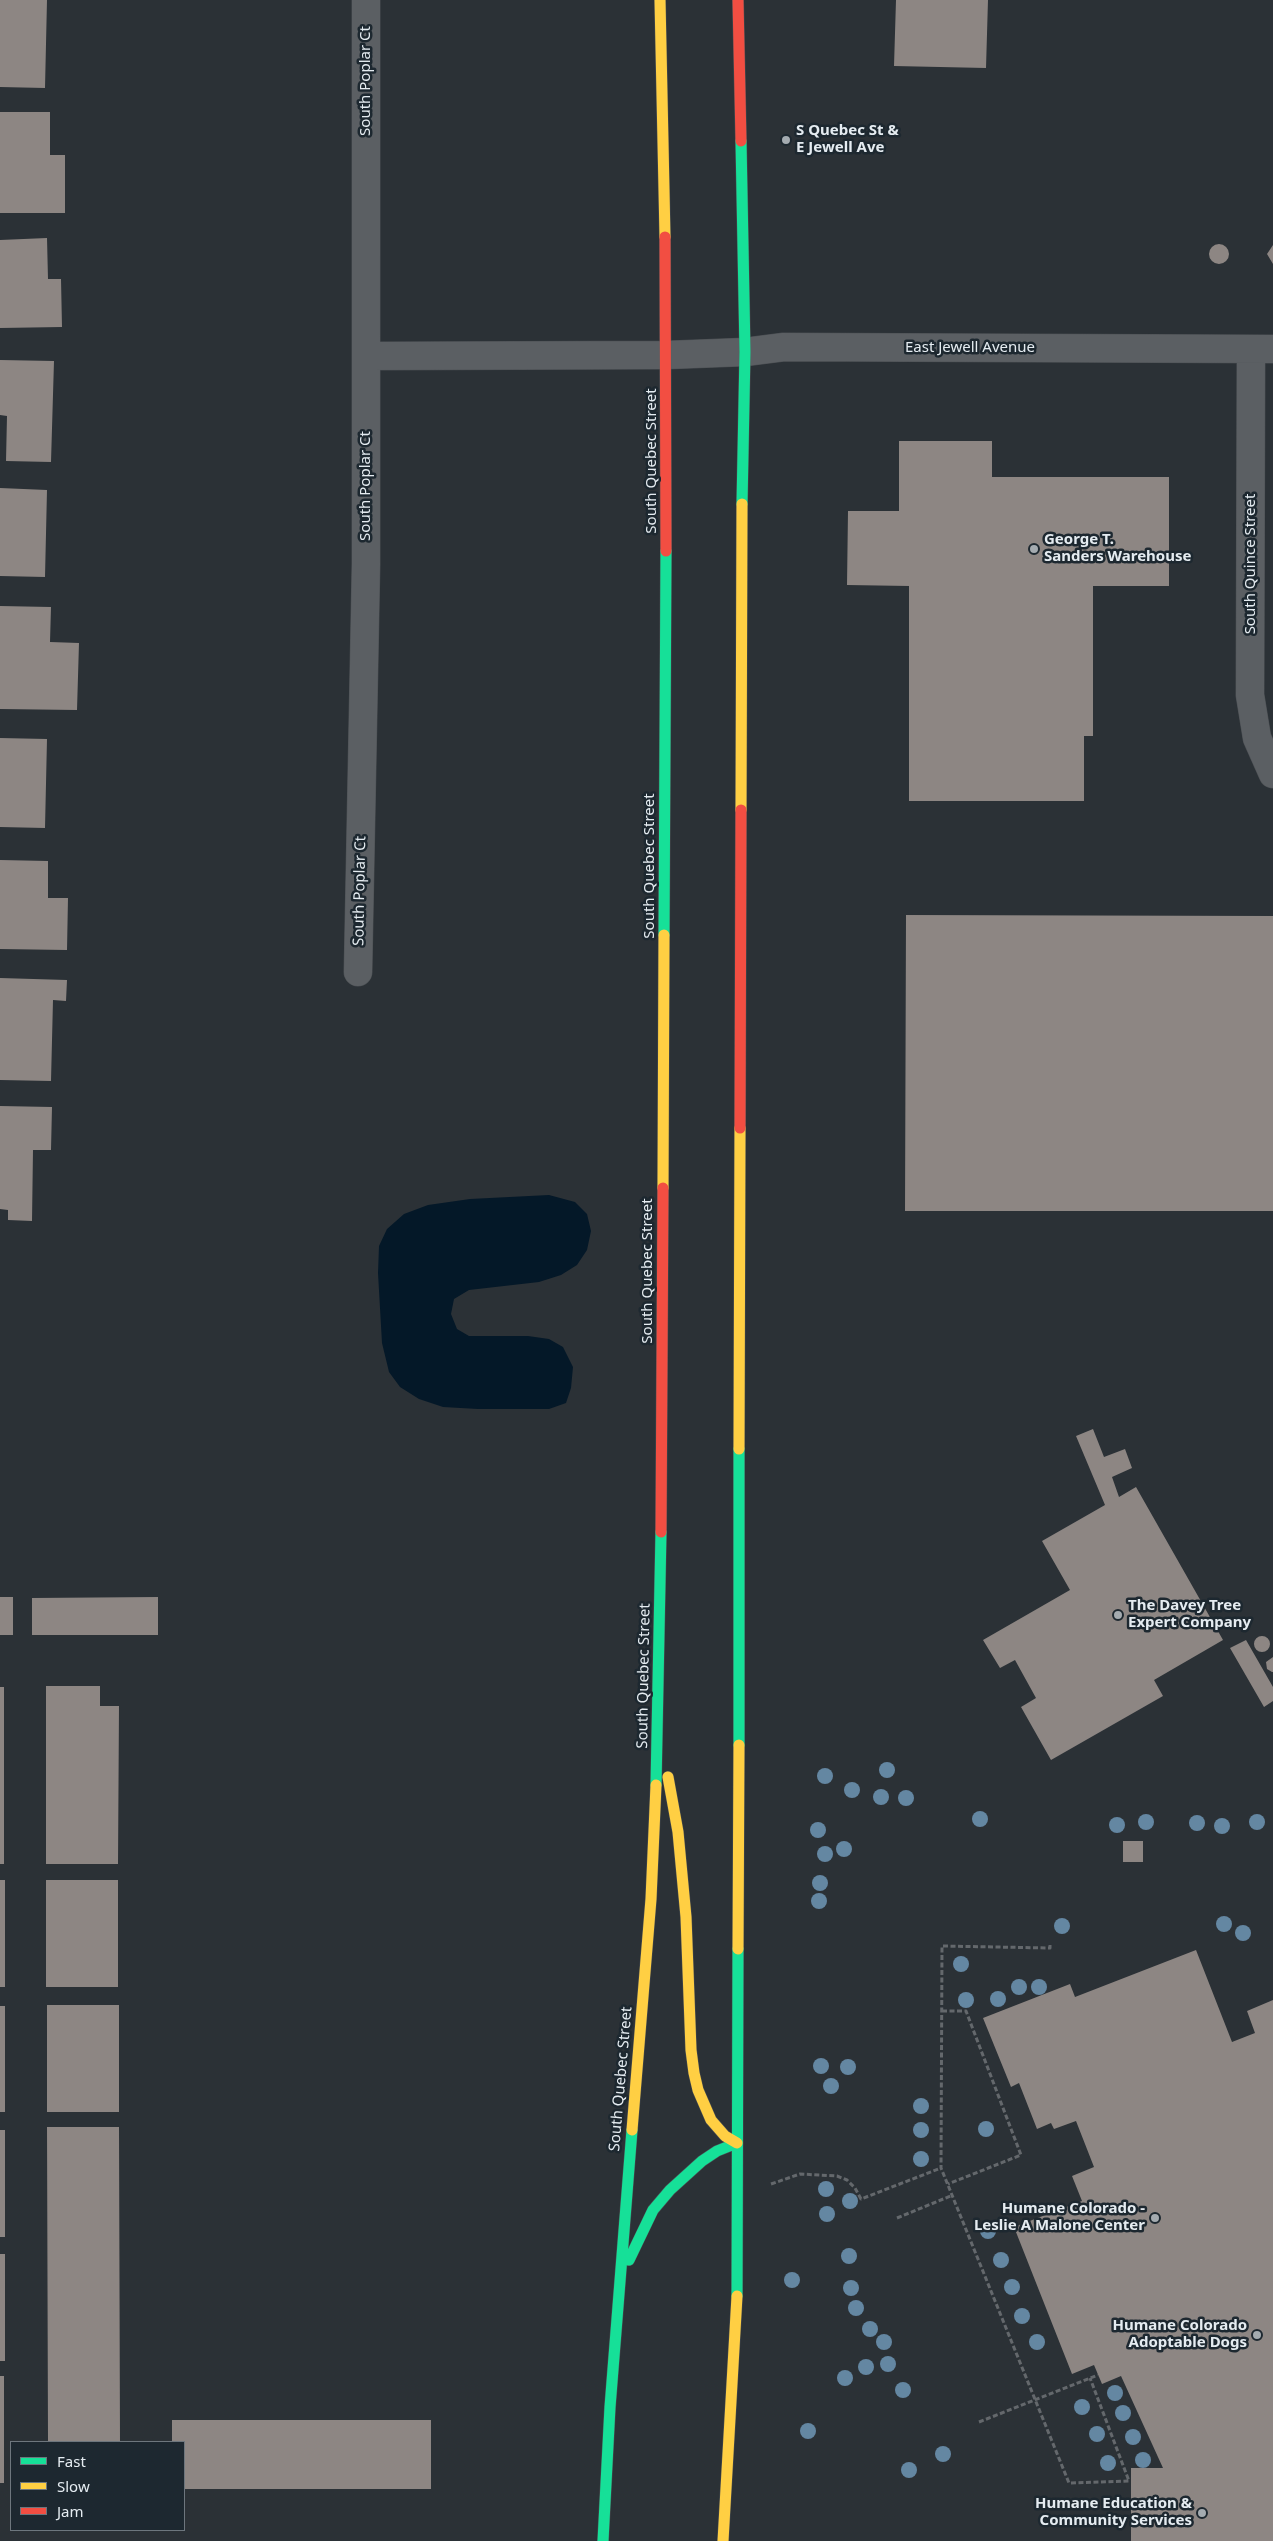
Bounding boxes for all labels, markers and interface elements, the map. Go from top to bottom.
street label: South Poplar Ct [357,26,375,136]
place label: S Quebec St & E Jewell Ave [796,122,899,157]
marker: S Quebec St & E Jewell Ave [780,134,792,146]
street label: East Jewell Avenue [905,339,1035,357]
street label: South Quebec Street [643,388,661,534]
street label: South Poplar Ct [357,431,375,541]
street label: South Quince Street [1242,494,1260,634]
place label: George T. Sanders Warehouse [1044,531,1191,566]
marker: George T. Sanders Warehouse [1028,543,1040,555]
street label: South Quebec Street [641,793,659,939]
street label: South Poplar Ct [350,836,370,946]
street label: South Quebec Street [639,1198,657,1344]
place label: The Davey Tree Expert Company [1128,1597,1251,1632]
street label: South Quebec Street [634,1603,654,1749]
marker: The Davey Tree Expert Company [1112,1609,1124,1621]
street label: South Quebec Street [606,2006,636,2152]
place label: Humane Colorado - Leslie A Malone Center [974,2200,1145,2235]
marker: Humane Colorado - Leslie A Malone Center [1149,2212,1161,2224]
place label: Humane Colorado Adoptable Dogs [1112,2317,1247,2352]
marker: Humane Colorado Adoptable Dogs [1251,2329,1263,2341]
legend [10,2441,185,2531]
text: Fast [57,2451,86,2471]
text: Slow [57,2476,90,2496]
place label: Humane Education & Community Services [1035,2495,1192,2530]
text: Jam [57,2501,84,2521]
marker: Humane Education & Community Services [1196,2507,1208,2519]

